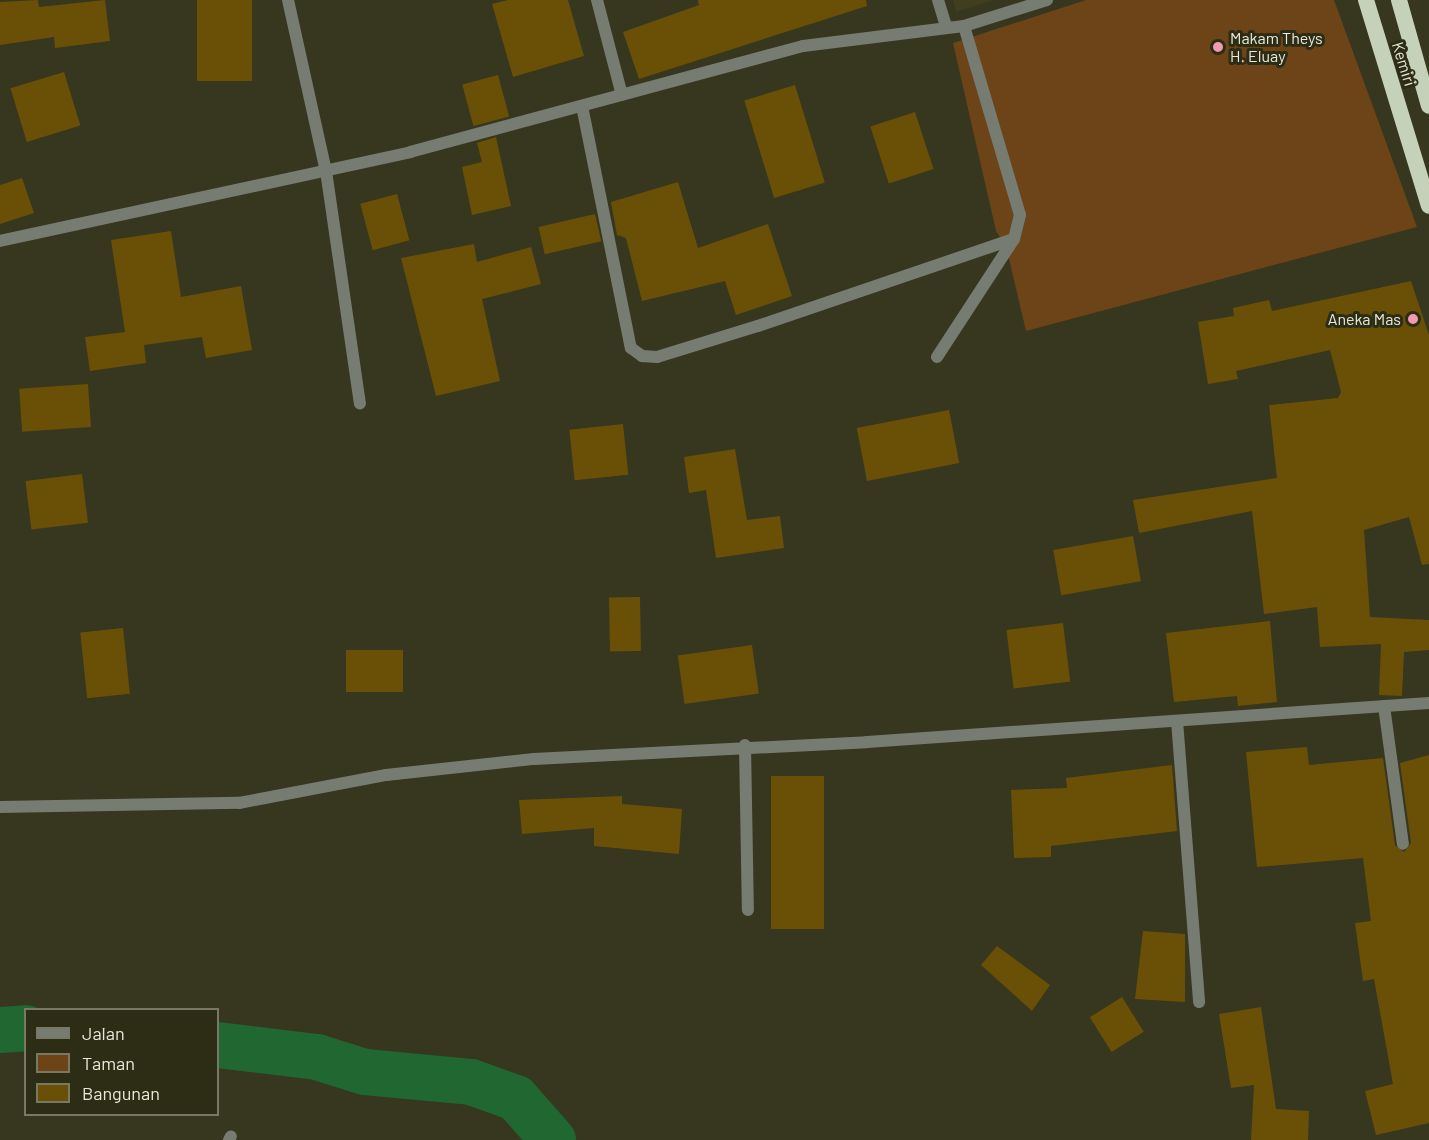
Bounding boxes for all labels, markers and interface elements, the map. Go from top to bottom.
place label: Makam Theys H. Eluay [1230,28,1323,66]
marker: Makam Theys H. Eluay [1211,40,1225,54]
street label: Kemiri [1388,40,1420,88]
place label: Aneka Mas [1328,309,1401,329]
marker: Aneka Mas [1406,312,1420,326]
legend [24,1008,219,1116]
text: Jalan [82,1022,125,1044]
text: Taman [82,1052,135,1074]
text: Bangunan [82,1082,160,1104]

